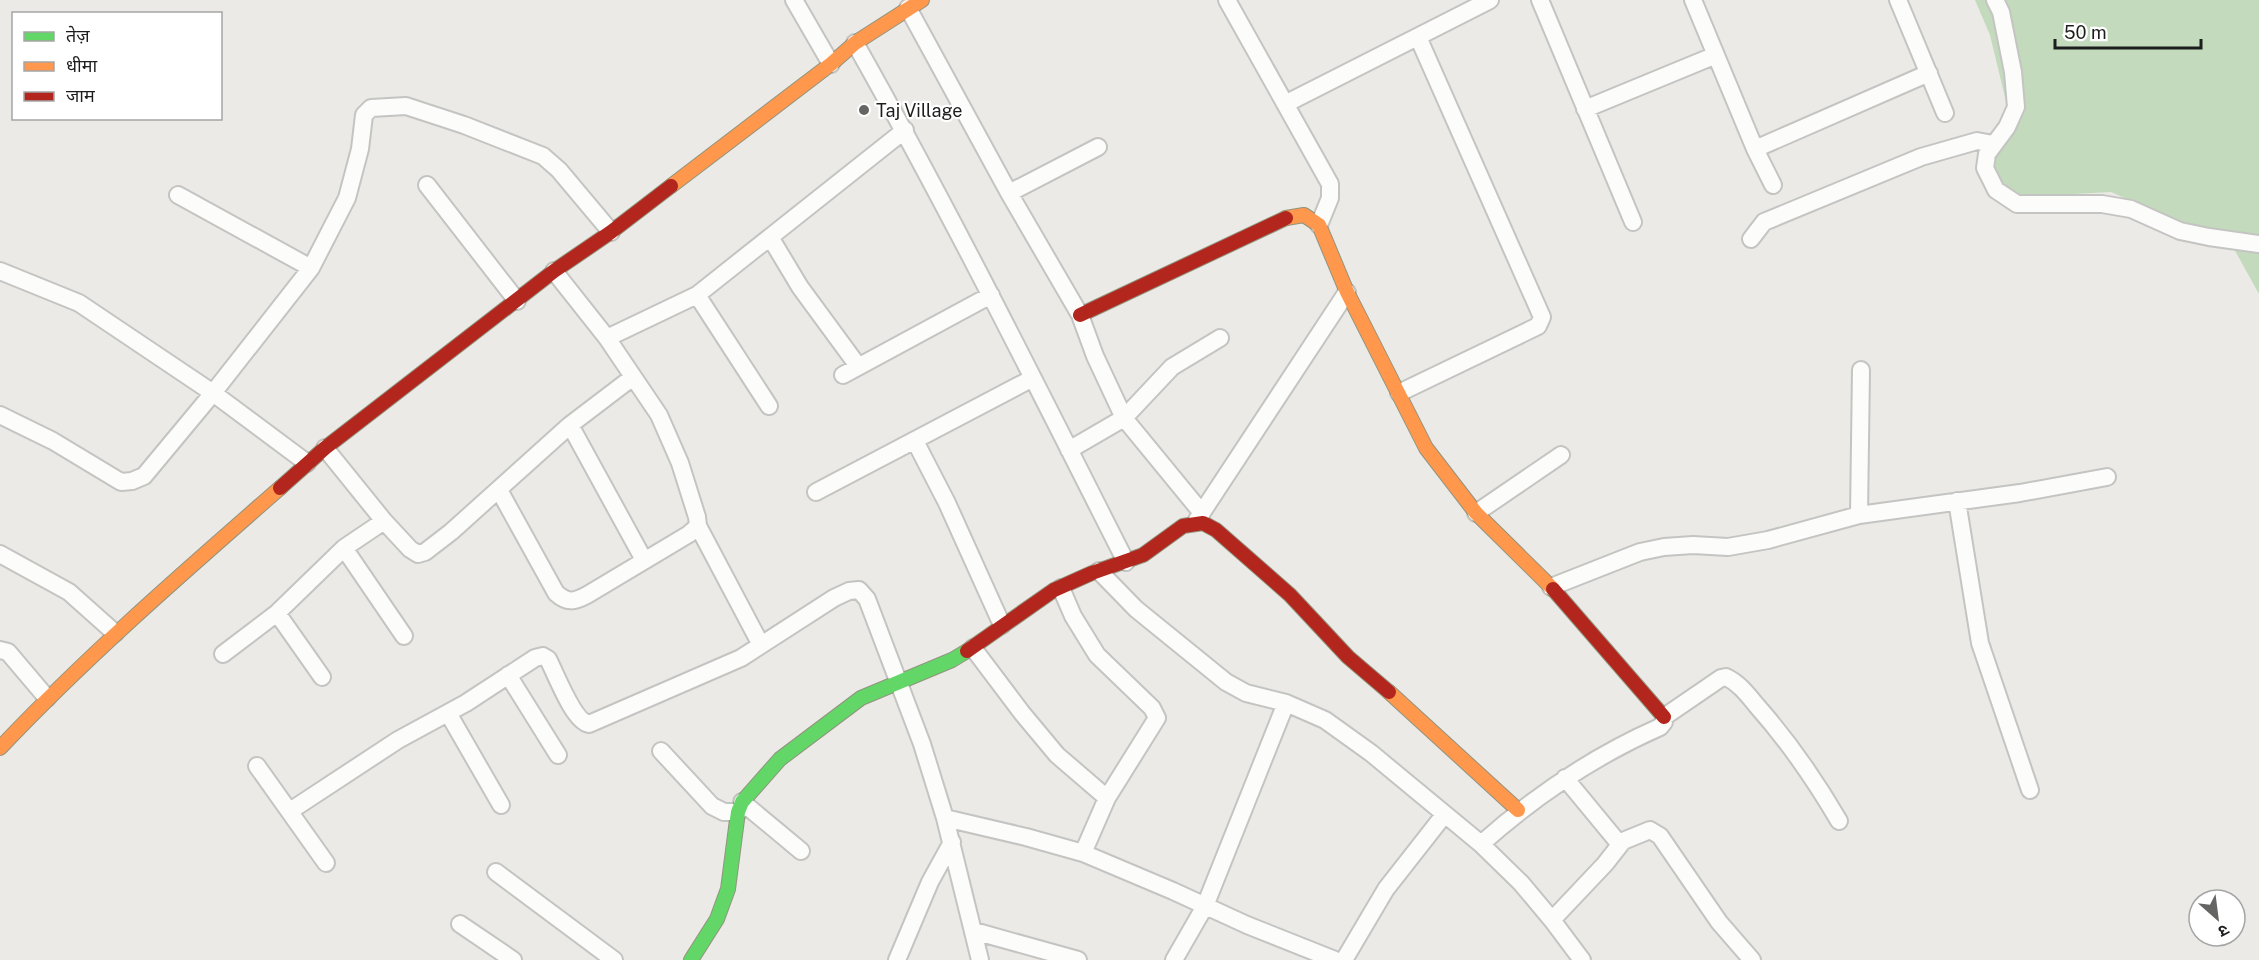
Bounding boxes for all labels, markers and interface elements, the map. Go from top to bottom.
legend [12,12,222,120]
scale bar [2055,12,2200,50]
text: 50 m [2064,22,2107,43]
text: तेज़ [66,25,90,46]
text: धीमा [66,55,97,76]
text: जाम [66,85,96,106]
place label: Taj Village [876,100,963,121]
marker: Taj Village [857,103,871,117]
north arrow [2187,888,2247,948]
text: उ [2215,920,2232,942]

